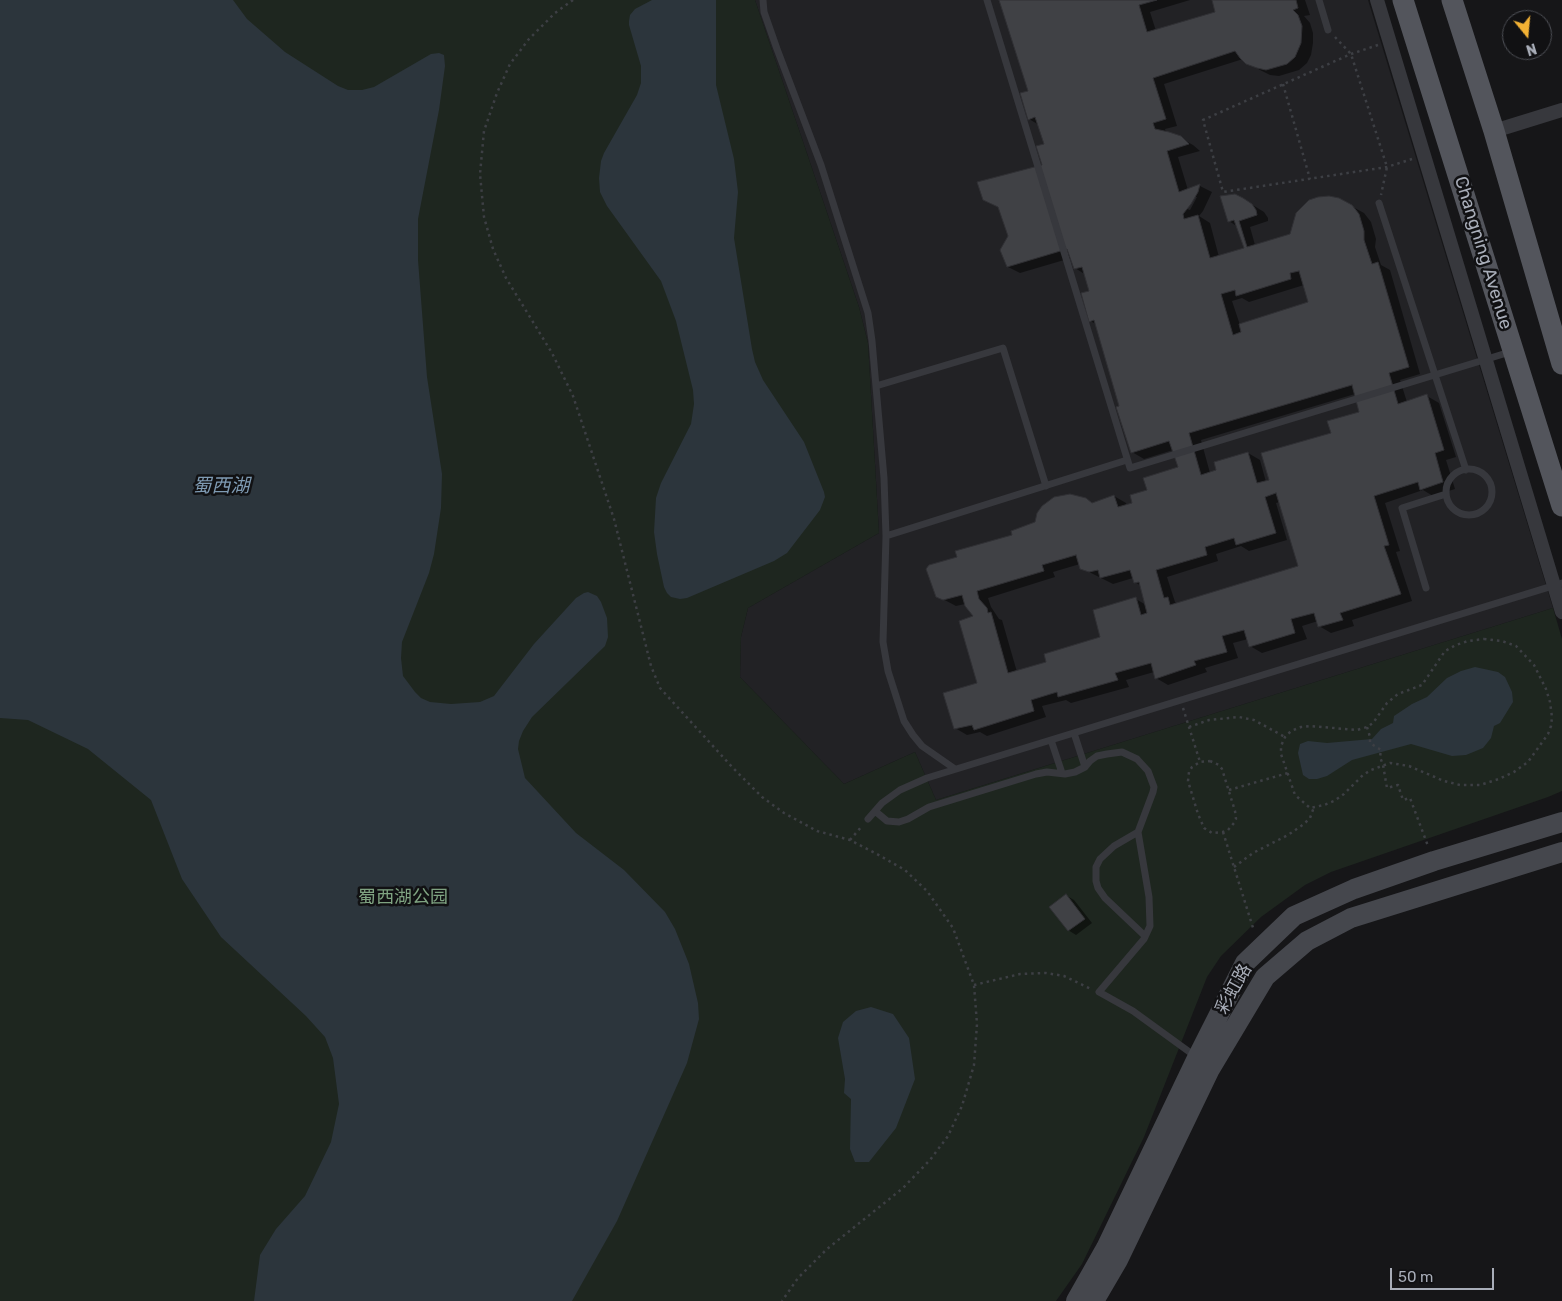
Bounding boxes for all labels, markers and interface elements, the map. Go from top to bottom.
north arrow [1502,10,1552,60]
text: N [1524,39,1539,58]
street label: Changning Avenue [1449,174,1517,332]
water label: 蜀西湖 [193,476,249,498]
park label: 蜀西湖公园 [358,887,448,909]
street label: 彩虹路 [1211,960,1257,1018]
scale bar [1392,1258,1496,1290]
text: 50 m [1398,1268,1433,1286]

